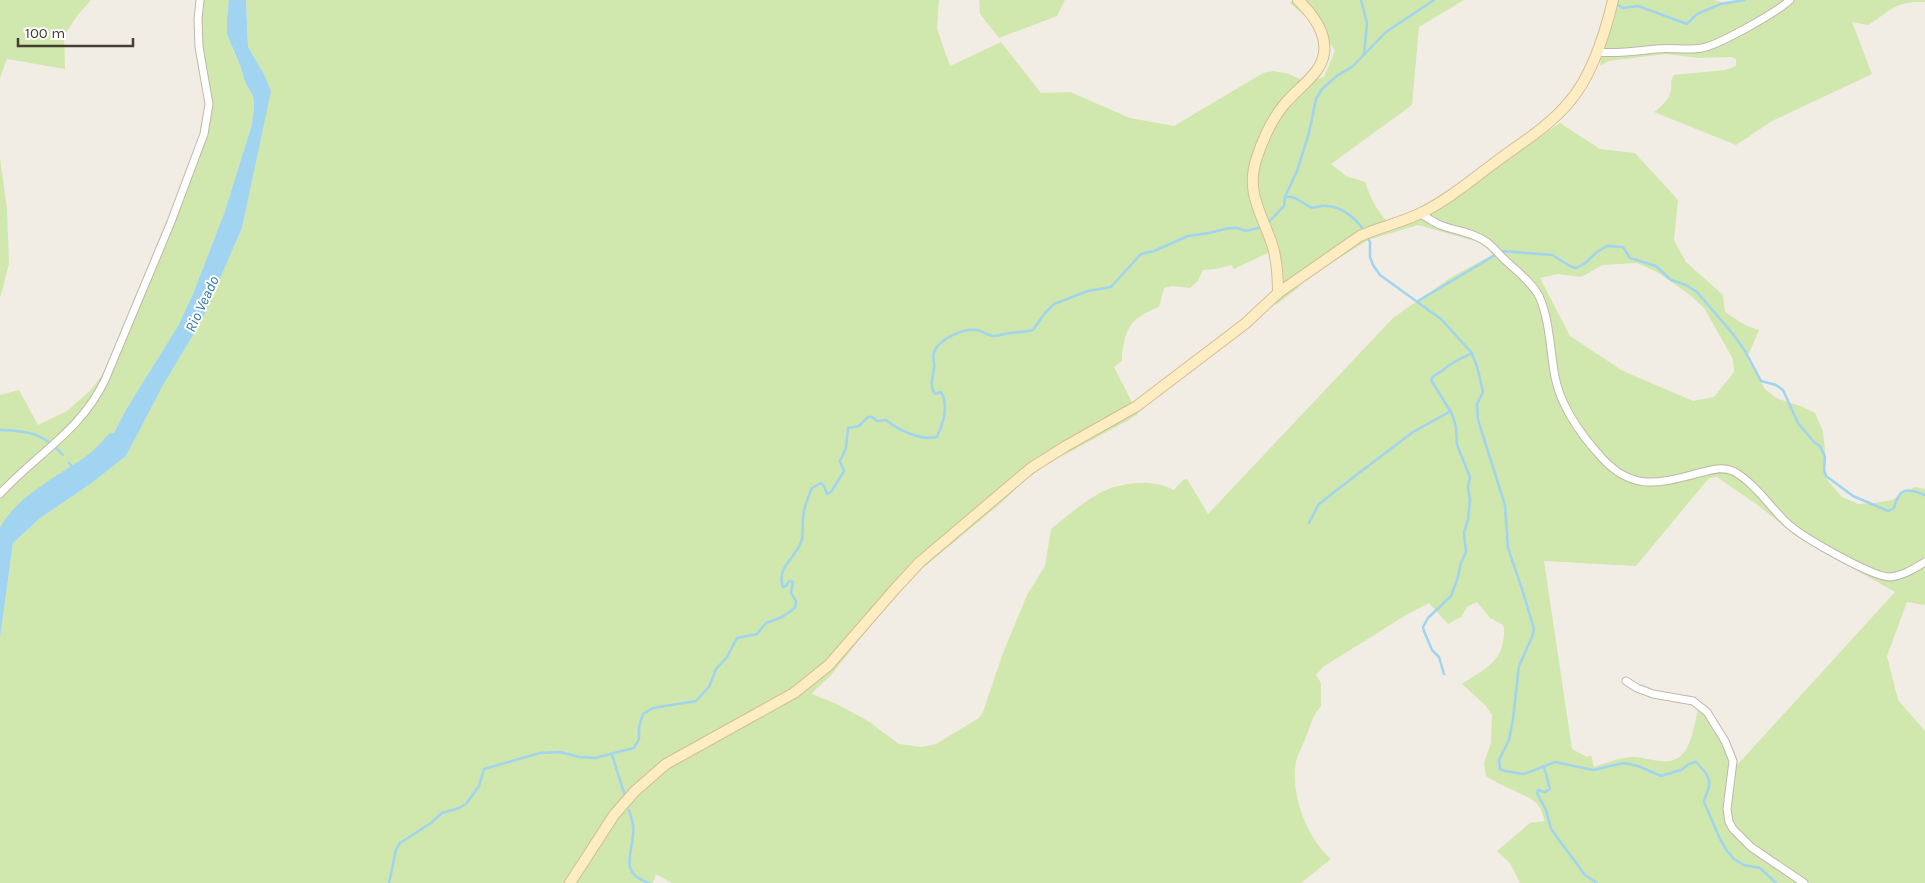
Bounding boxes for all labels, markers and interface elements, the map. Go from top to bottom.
scale bar [18,15,132,47]
text: 100 m [25,24,65,42]
water label: Rio Veado [181,272,223,335]

